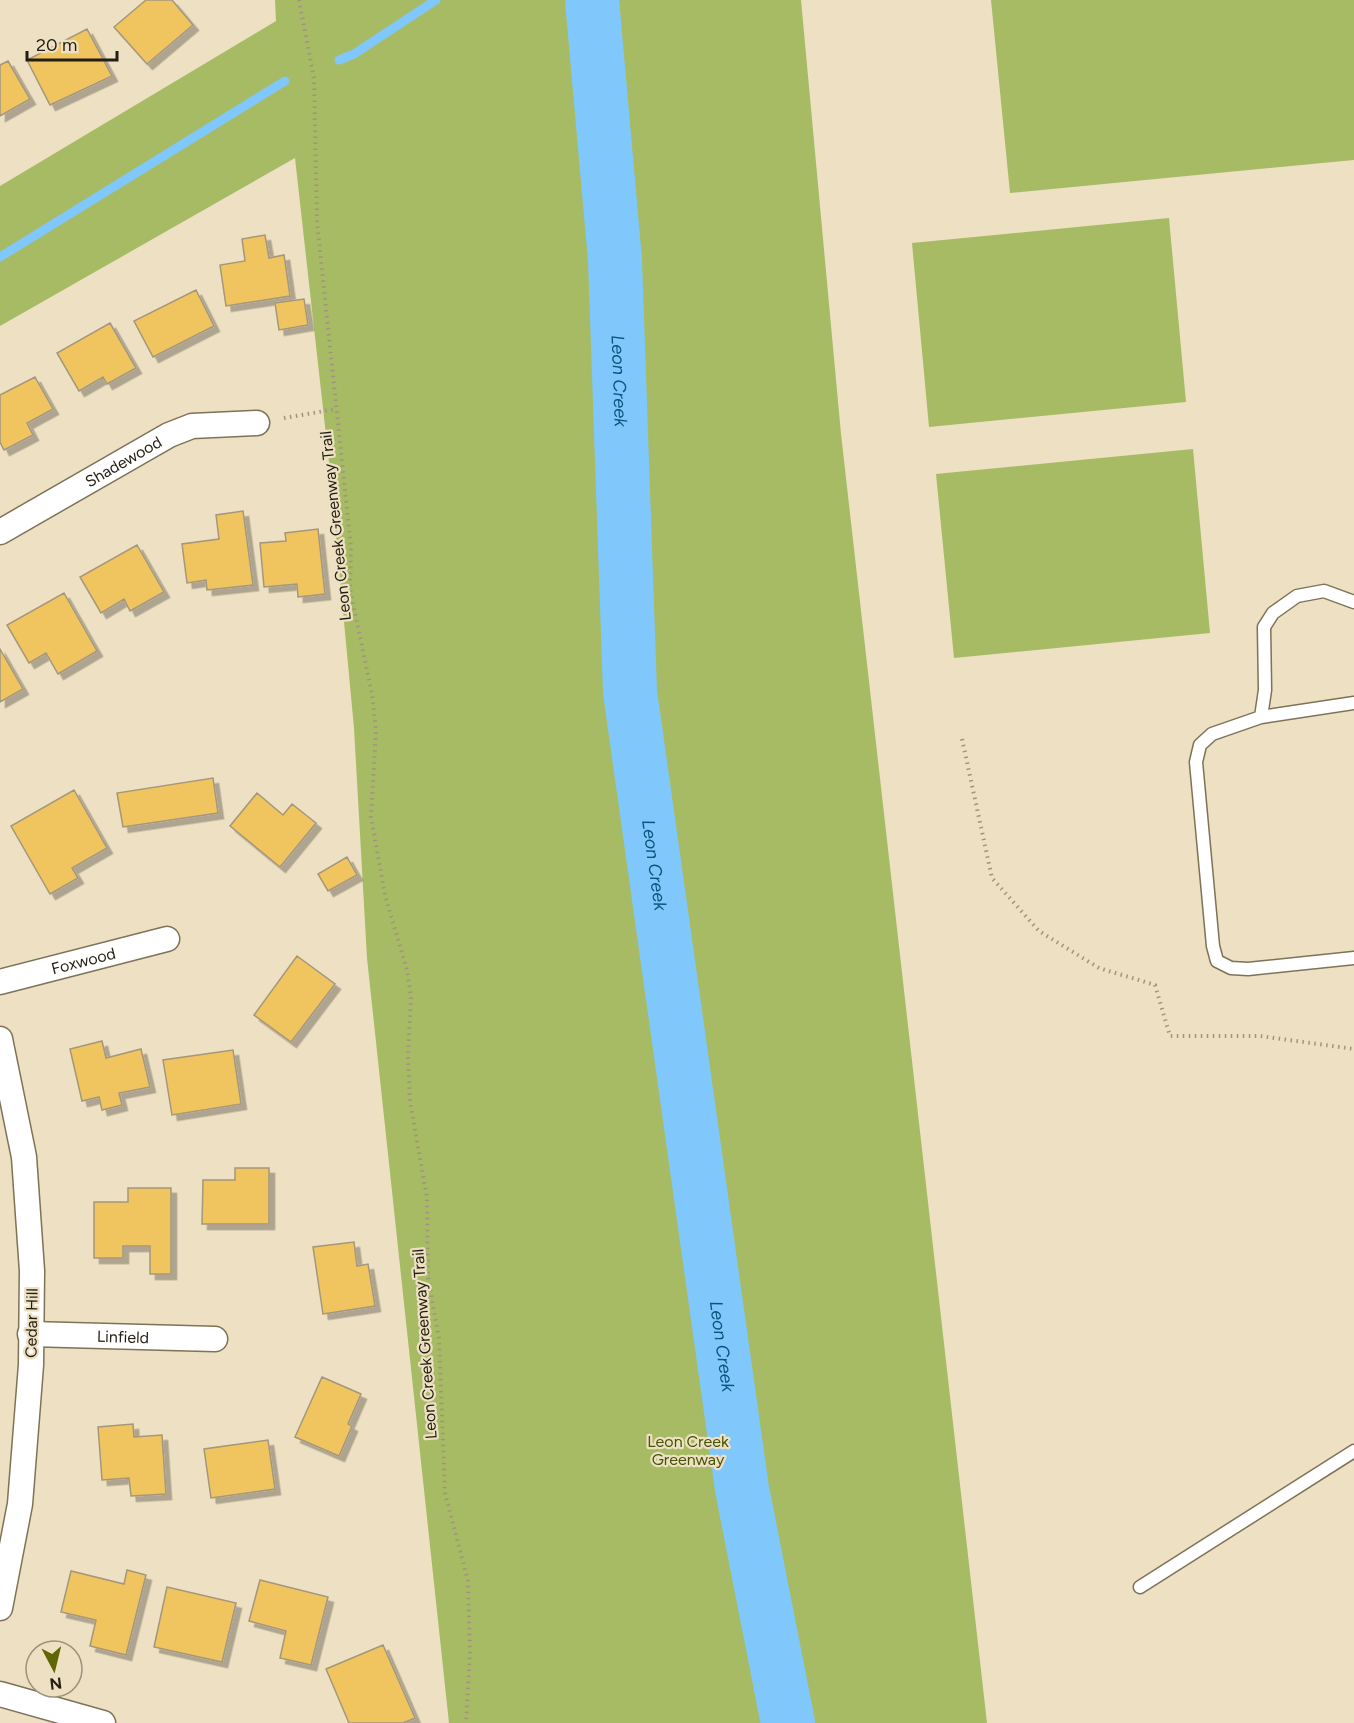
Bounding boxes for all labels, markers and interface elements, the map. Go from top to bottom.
scale bar [27,24,117,62]
text: 20 m [36,34,77,56]
water label: Leon Creek [607,335,632,428]
street label: Leon Creek Greenway Trail [316,430,355,622]
street label: Shadewood [82,432,165,491]
water label: Leon Creek [637,818,672,913]
street label: Foxwood [49,944,118,978]
street label: Leon Creek Greenway Trail [408,1248,441,1440]
street label: Cedar Hill [21,1288,42,1358]
water label: Leon Creek [705,1299,739,1395]
street label: Linfield [97,1327,149,1347]
park label: Leon Creek Greenway [647,1432,729,1469]
north arrow [24,1639,84,1699]
text: N [48,1673,63,1694]

